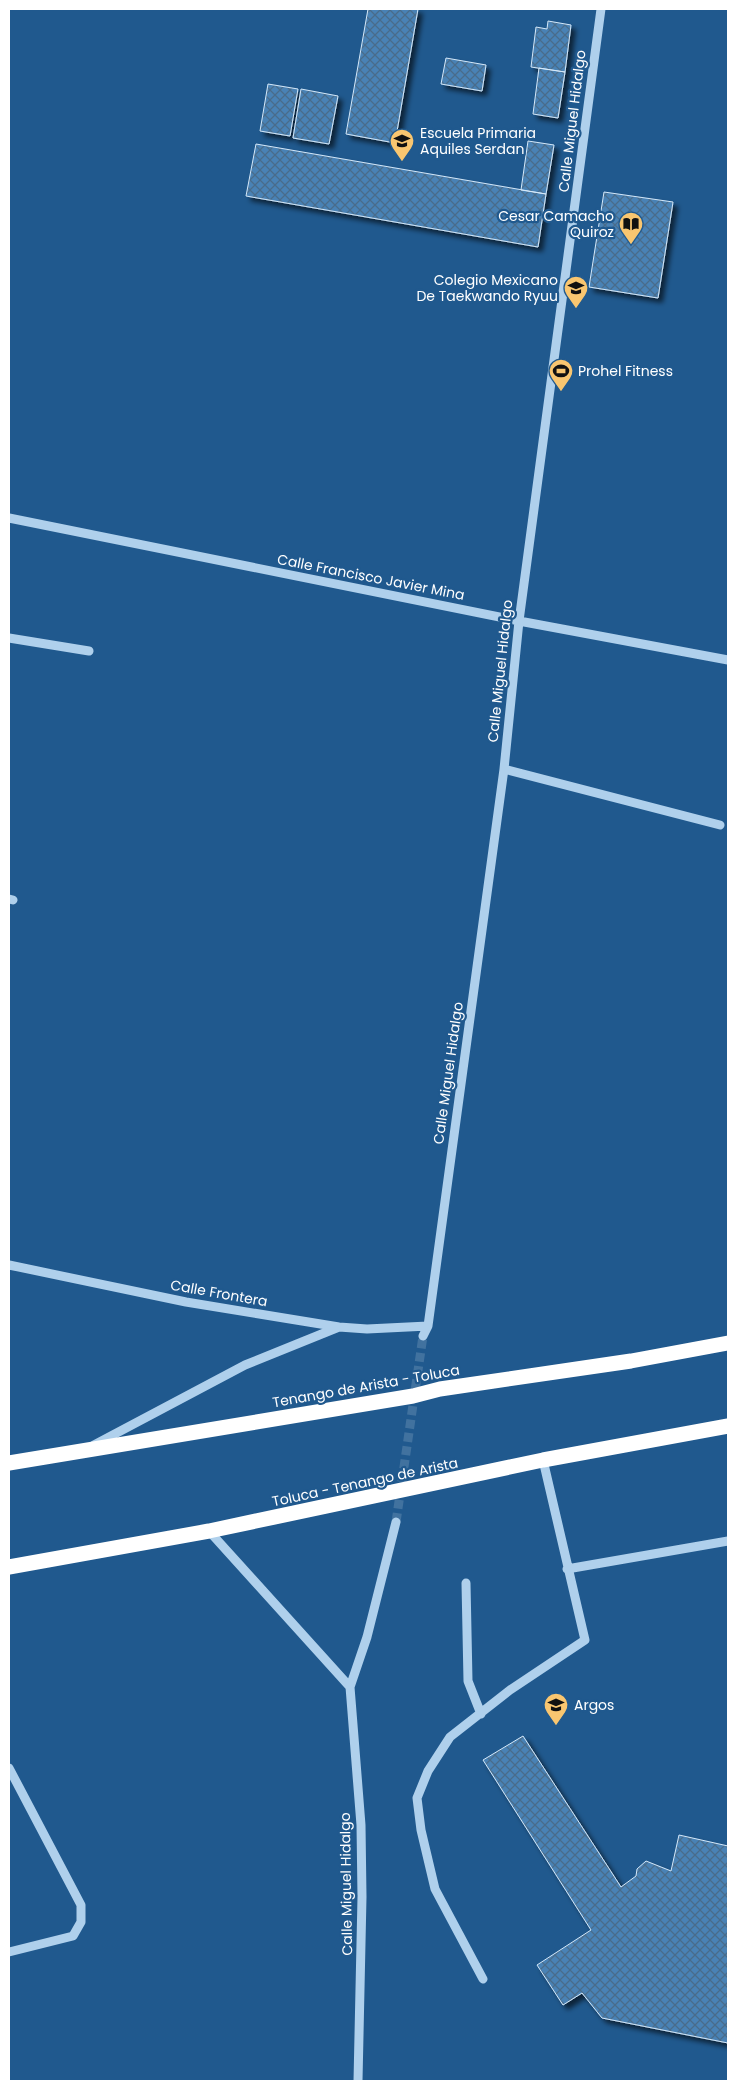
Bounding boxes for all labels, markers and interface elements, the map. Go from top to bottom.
street label: Calle Miguel Hidalgo [553,49,591,193]
place label: Escuela Primaria Aquiles Serdan [420,123,536,159]
school or university icon: Escuela Primaria Aquiles Serdan [389,128,415,162]
place label: Cesar Camacho Quiroz [498,206,614,242]
library icon: Cesar Camacho Quiroz [618,211,644,245]
place label: Colegio Mexicano De Taekwando Ryuu [416,270,558,306]
school or university icon: Colegio Mexicano De Taekwando Ryuu [563,275,589,309]
sports icon: Prohel Fitness [548,358,574,392]
place label: Prohel Fitness [578,361,673,381]
street label: Calle Francisco Javier Mina [276,549,466,605]
street label: Calle Miguel Hidalgo [483,599,517,743]
street label: Calle Miguel Hidalgo [428,1001,468,1145]
street label: Calle Frontera [169,1275,269,1311]
street label: Tenango de Arista - Toluca [271,1360,461,1412]
street label: Toluca - Tenango de Arista [270,1452,460,1512]
school or university icon: Argos [543,1692,569,1726]
place label: Argos [574,1695,614,1715]
street label: Calle Miguel Hidalgo [335,1812,357,1956]

